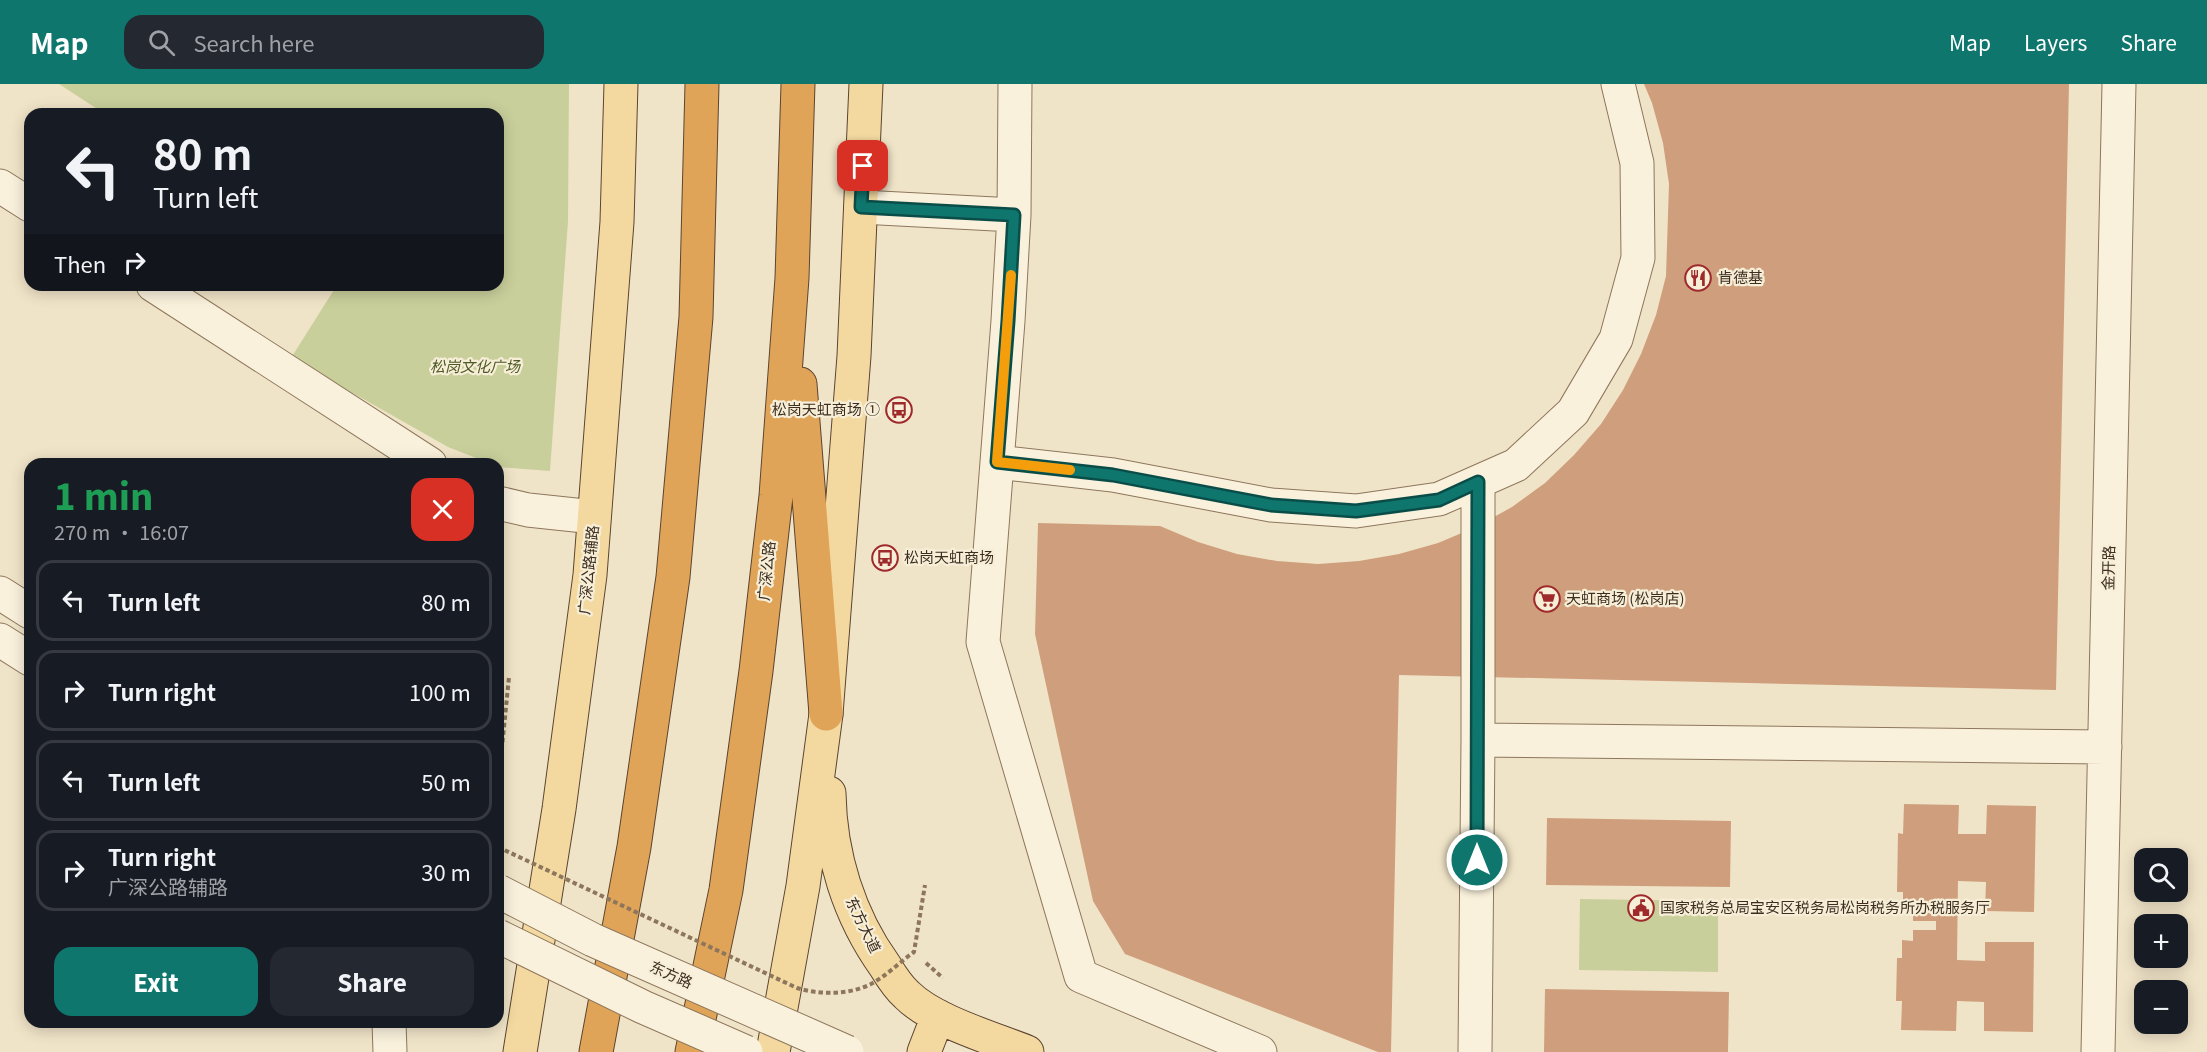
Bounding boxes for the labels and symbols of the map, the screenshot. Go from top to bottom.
pin [837,140,888,191]
restaurant icon: 肯德基 [1683,263,1713,293]
place label: 肯德基 [1718,266,1763,287]
park label: 松岗文化广场 [430,355,522,376]
bus stop icon: 松岗天虹商场 ① [884,395,914,425]
place label: 松岗天虹商场 ① [772,398,880,419]
street label: 广深公路辅路 [572,524,603,616]
street label: 广深公路 [752,540,779,602]
bus stop icon: 松岗天虹商场 [870,543,900,573]
street label: 金开路 [2097,545,2118,591]
place label: 松岗天虹商场 [904,546,994,567]
supermarket icon: 天虹商场 (松岗店) [1532,584,1562,614]
place label: 天虹商场 (松岗店) [1566,587,1685,608]
position arrow [1445,828,1509,892]
street label: 东方大道 [842,893,887,956]
public building icon: 国家税务总局宝安区税务局松岗税务所办税服务厅 [1626,893,1656,923]
place label: 国家税务总局宝安区税务局松岗税务所办税服务厅 [1660,896,1990,917]
street label: 东方路 [647,955,696,992]

